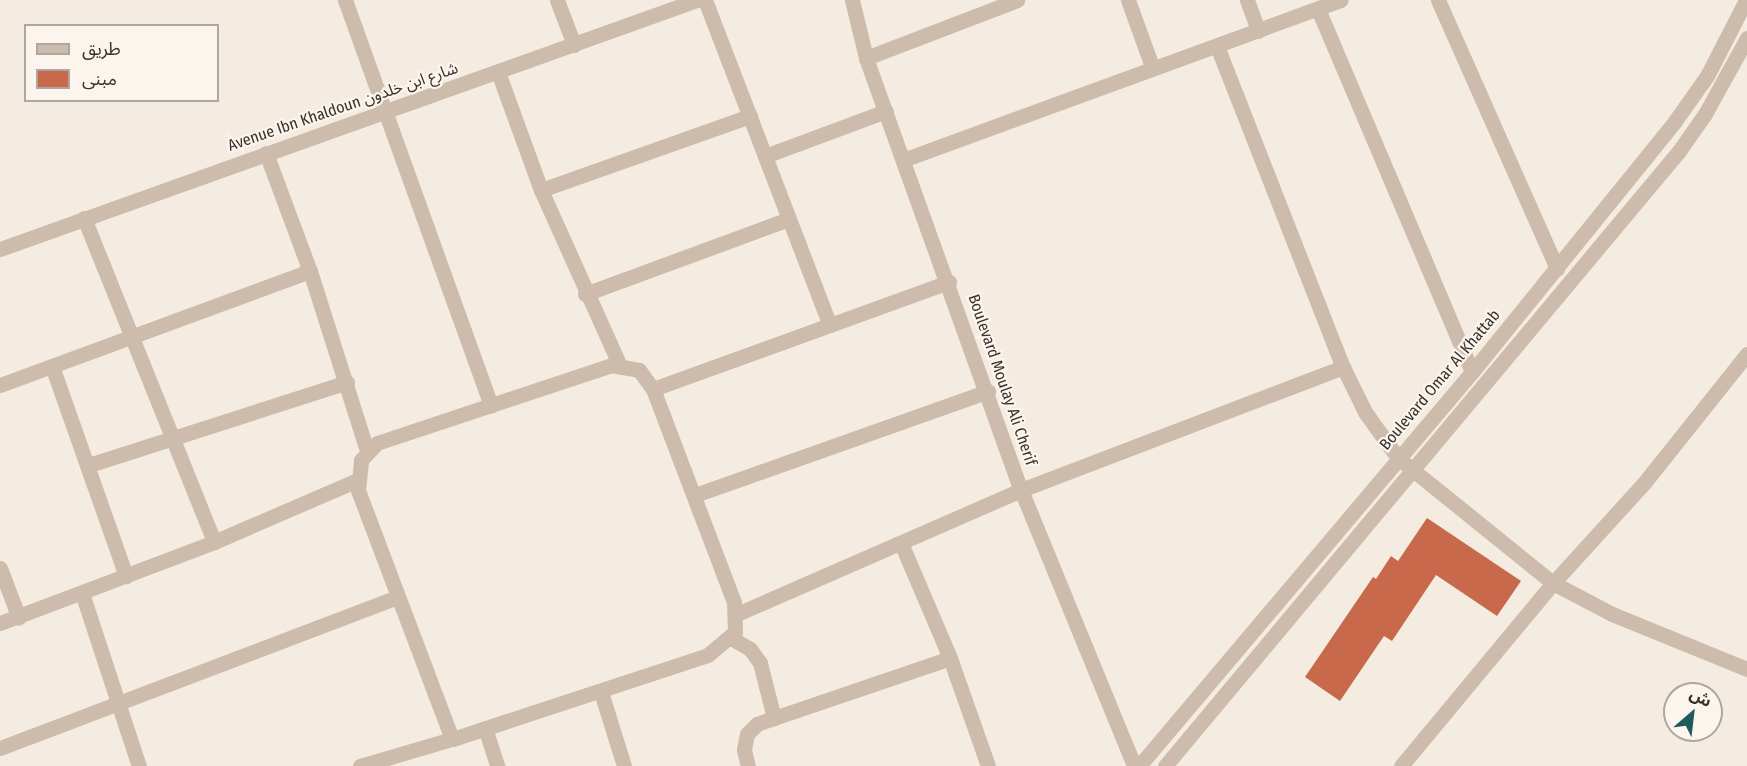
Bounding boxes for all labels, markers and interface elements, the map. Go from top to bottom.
legend [24,24,219,102]
text: طريق [82,38,121,60]
street label: Avenue Ibn Khaldoun شارع ابن خلدون [225,58,461,156]
text: مبنى [82,68,117,90]
street label: Boulevard Moulay Ali Cherif [964,292,1040,468]
street label: Boulevard Omar Al Khattab [1376,306,1504,454]
north arrow [1663,682,1723,742]
text: ش [1687,684,1715,711]

